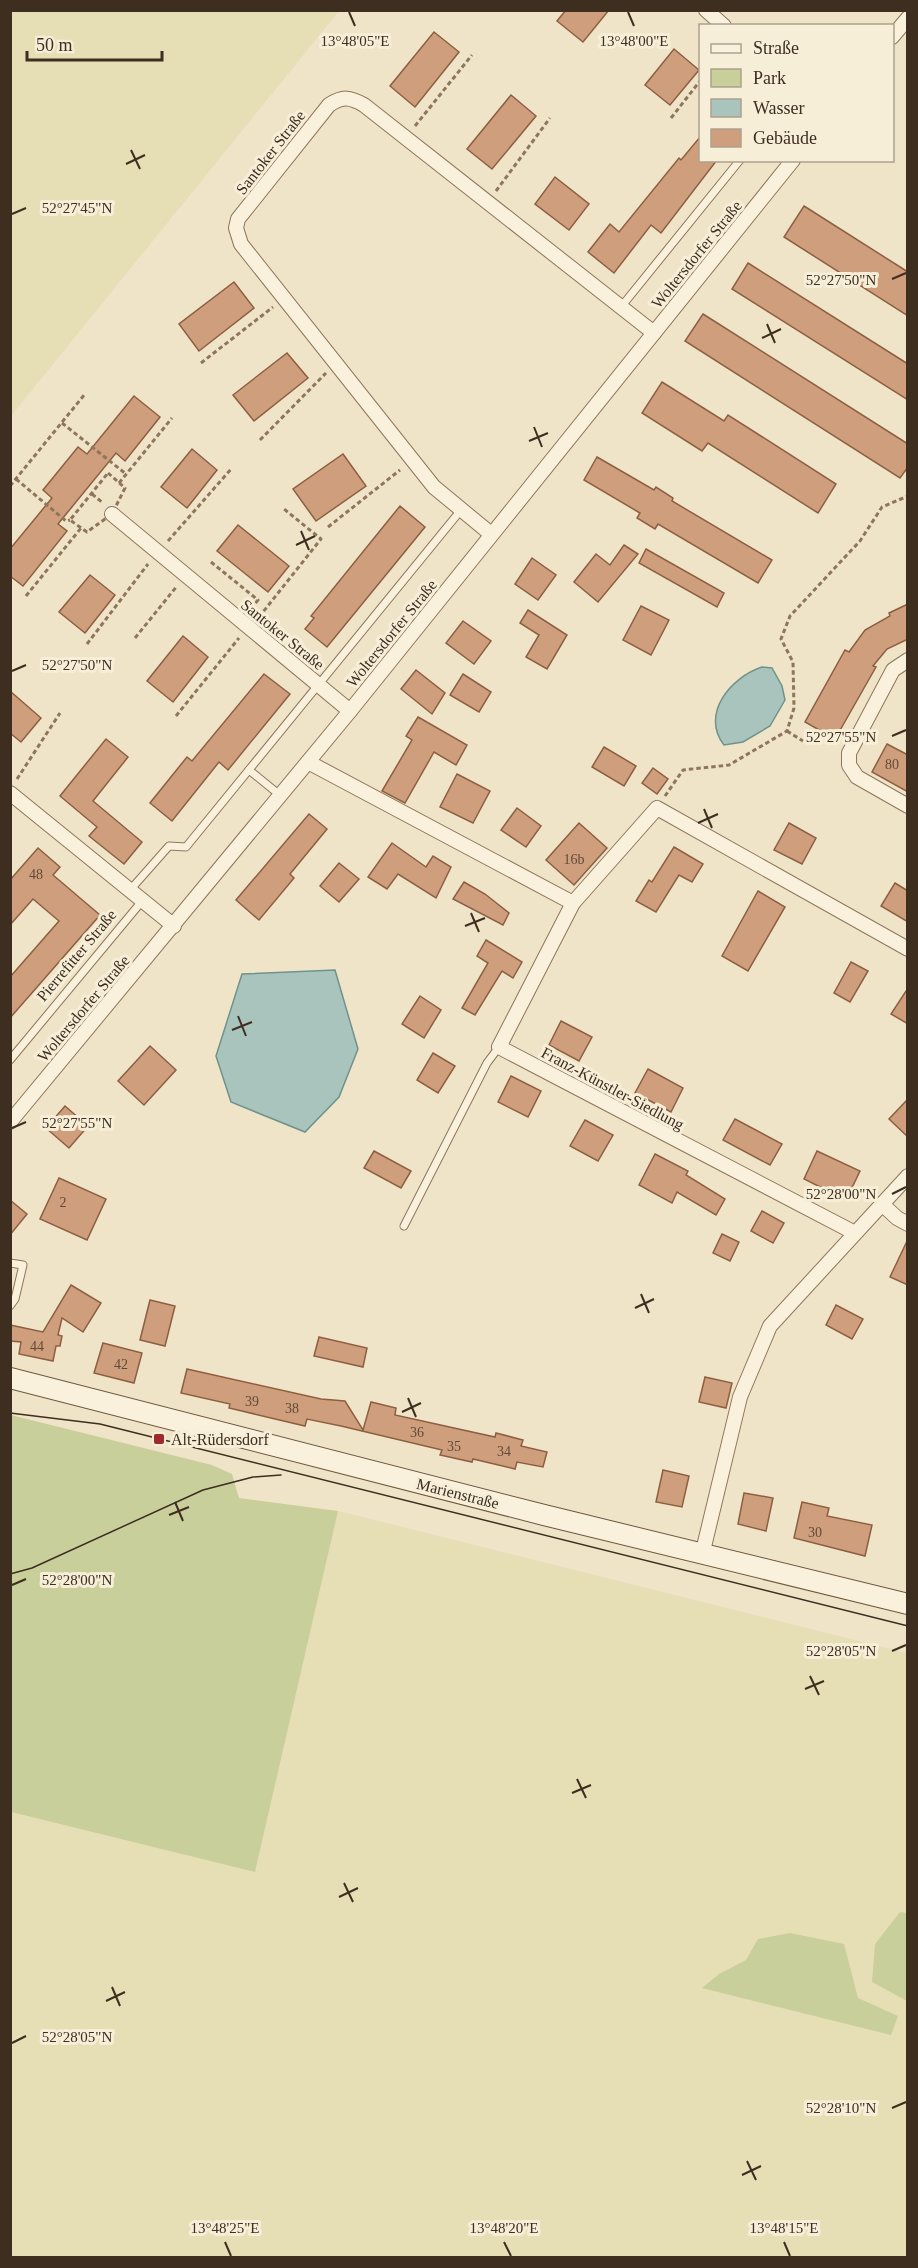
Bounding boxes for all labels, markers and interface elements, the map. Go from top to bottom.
scale bar [27,24,162,62]
legend [699,24,894,162]
text: 13°48'05"E [321,33,390,49]
text: 13°48'00"E [600,33,669,49]
text: 50 m [36,35,73,55]
text: Straße [753,38,799,58]
text: Park [753,68,786,88]
text: Wasser [753,98,805,118]
street label: Santoker Straße [232,107,308,198]
text: Gebäude [753,128,817,148]
street label: Woltersdorfer Straße [648,197,745,311]
text: 52°27'45"N [42,200,112,216]
text: 52°27'50"N [806,272,876,288]
street label: Woltersdorfer Straße [343,576,440,690]
street label: Santoker Straße [238,596,328,673]
text: 52°27'50"N [42,657,112,673]
text: 52°27'55"N [806,729,876,745]
house number: 80 [885,757,899,772]
house number: 16b [564,852,585,867]
house number: 48 [29,867,43,882]
street label: Pierrefitter Straße [33,906,120,1005]
street label: Woltersdorfer Straße [34,952,133,1065]
street label: Franz-Künstler-Siedlung [538,1044,687,1134]
text: 52°27'55"N [42,1115,112,1131]
text: 52°28'00"N [806,1186,876,1202]
house number: 2 [60,1195,67,1210]
house number: 44 [30,1339,44,1354]
house number: 42 [114,1357,128,1372]
house number: 39 [245,1394,259,1409]
house number: 38 [285,1401,299,1416]
house number: 36 [410,1425,424,1440]
place label: Alt-Rüdersdorf [171,1431,269,1448]
marker: Alt-Rüdersdorf [152,1432,166,1446]
house number: 35 [447,1439,461,1454]
house number: 34 [497,1444,511,1459]
street label: Marienstraße [415,1475,501,1512]
house number: 30 [808,1525,822,1540]
text: 52°28'00"N [42,1572,112,1588]
text: 52°28'05"N [806,1643,876,1659]
text: 52°28'05"N [42,2029,112,2045]
text: 52°28'10"N [806,2100,876,2116]
text: 13°48'25"E [191,2220,260,2236]
text: 13°48'20"E [470,2220,539,2236]
text: 13°48'15"E [750,2220,819,2236]

